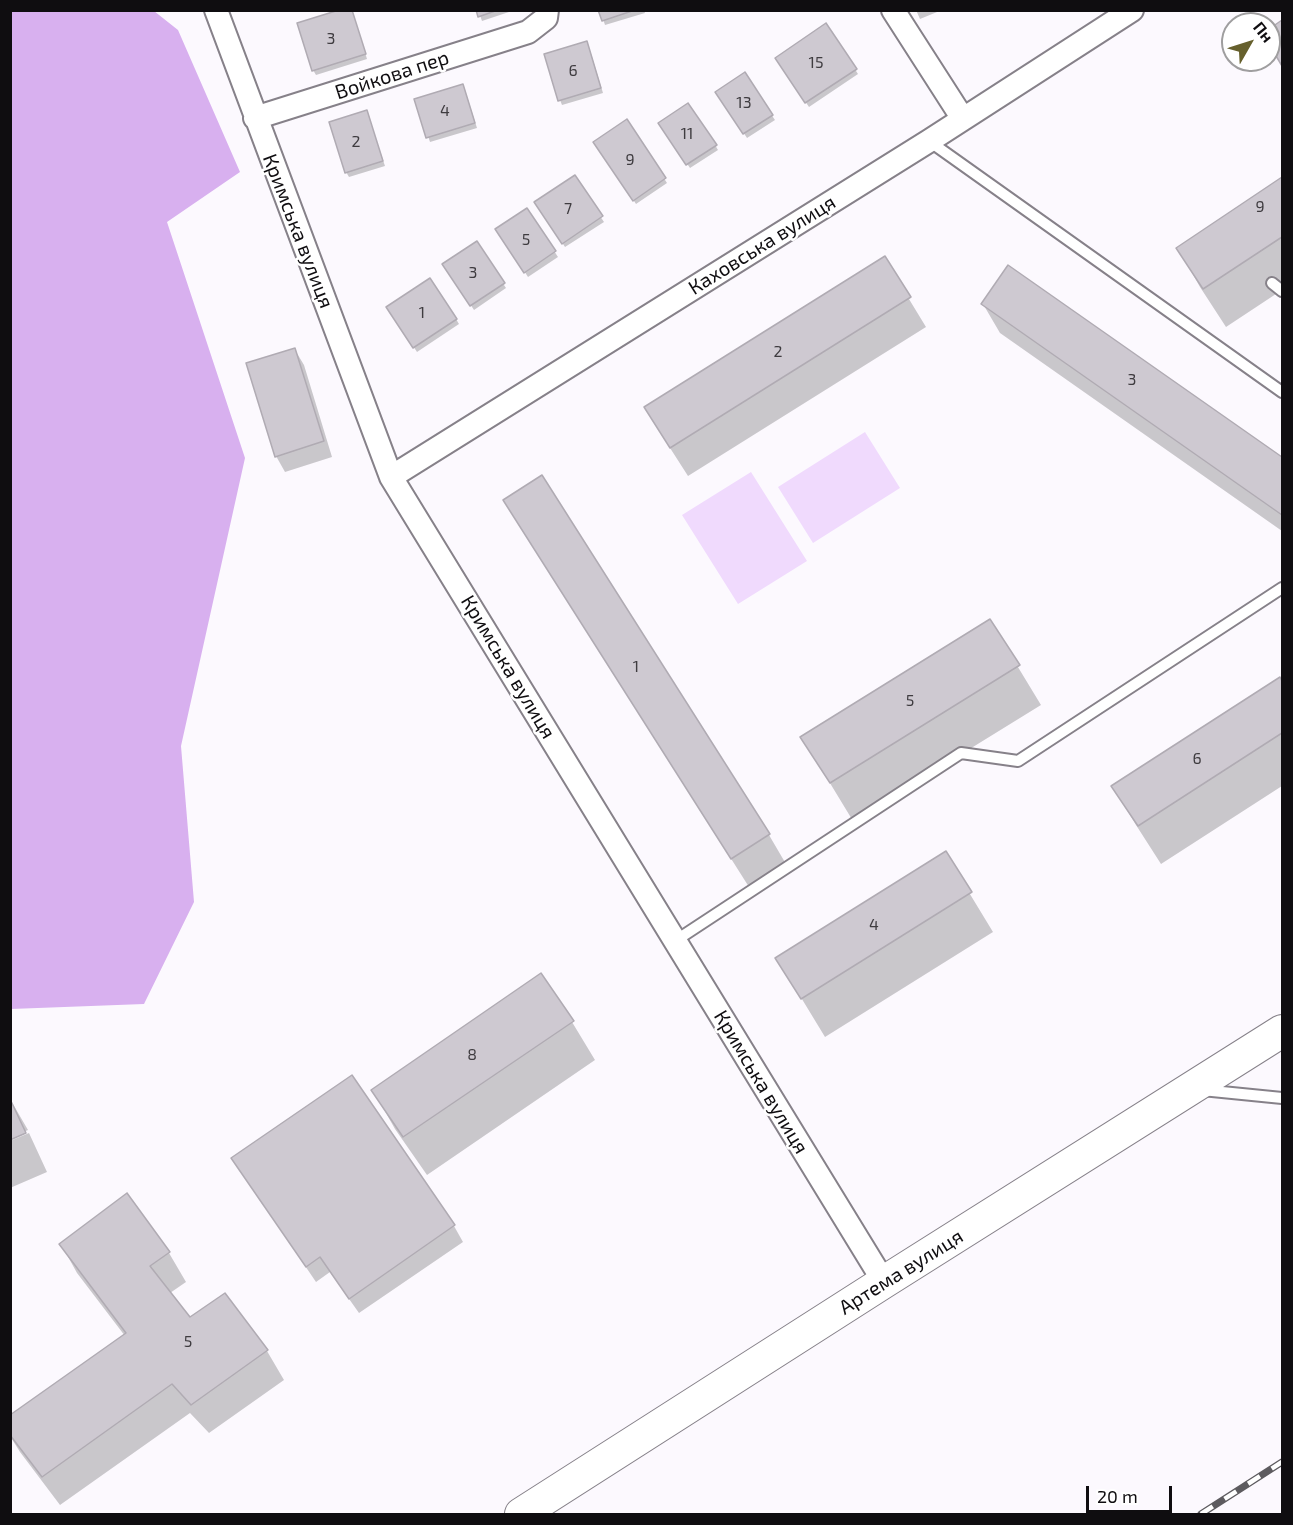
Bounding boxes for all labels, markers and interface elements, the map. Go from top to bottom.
north arrow [1221,12,1281,72]
text: Пн [1250,18,1278,46]
house number: 3 [327,29,335,49]
street label: Войкова пер [332,45,452,105]
house number: 15 [809,53,823,73]
house number: 6 [568,61,578,81]
house number: 13 [736,93,752,113]
house number: 4 [440,101,450,121]
house number: 11 [681,124,693,144]
house number: 2 [352,132,360,152]
street label: Кримська вулиця [258,150,338,312]
house number: 9 [625,150,635,170]
street label: Каховська вулиця [684,190,840,300]
house number: 9 [1255,197,1265,217]
house number: 7 [564,199,572,219]
house number: 5 [522,230,530,250]
house number: 3 [469,263,477,283]
house number: 1 [419,303,425,323]
house number: 2 [774,342,782,362]
house number: 3 [1128,370,1136,390]
street label: Кримська вулиця [456,591,560,743]
house number: 1 [633,657,639,677]
house number: 5 [906,691,914,711]
house number: 6 [1192,749,1202,769]
house number: 4 [869,915,879,935]
street label: Кримська вулиця [709,1006,813,1158]
house number: 8 [467,1045,477,1065]
street label: Артема вулиця [835,1224,967,1320]
house number: 5 [184,1332,192,1352]
scale bar [1089,1474,1174,1512]
text: 20 m [1097,1485,1138,1507]

